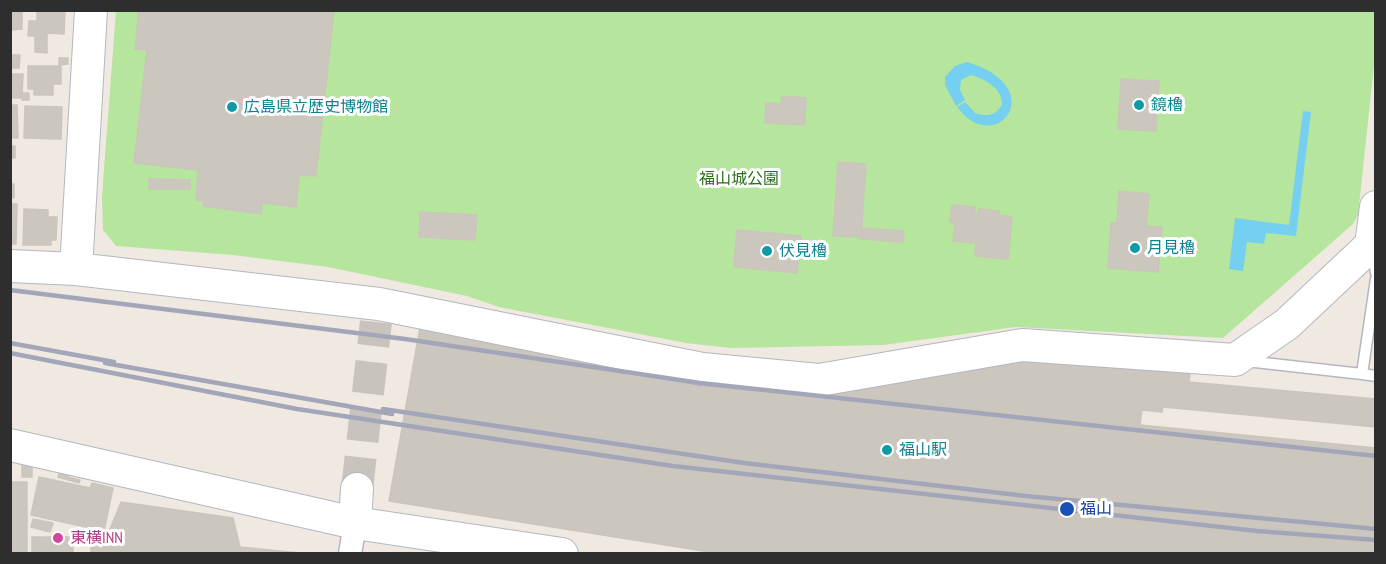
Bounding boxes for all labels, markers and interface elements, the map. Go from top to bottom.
place label: 鏡櫓 [1151,95,1183,115]
place label: 広島県立歴史博物館 [244,97,388,117]
marker: 鏡櫓 [1132,98,1146,112]
marker: 広島県立歴史博物館 [225,100,239,114]
park label: 福山城公園 [699,169,779,189]
place label: 月見櫓 [1147,238,1195,258]
place label: 伏見櫓 [779,241,827,261]
marker: 月見櫓 [1128,241,1142,255]
marker: 伏見櫓 [760,244,774,258]
place label: 福山駅 [899,440,947,460]
marker: 福山駅 [880,443,894,457]
place label: 福山 [1080,499,1112,519]
marker: 福山 [1058,500,1076,518]
place label: 東横INN [70,528,123,548]
marker: 東横INN [51,531,65,545]

